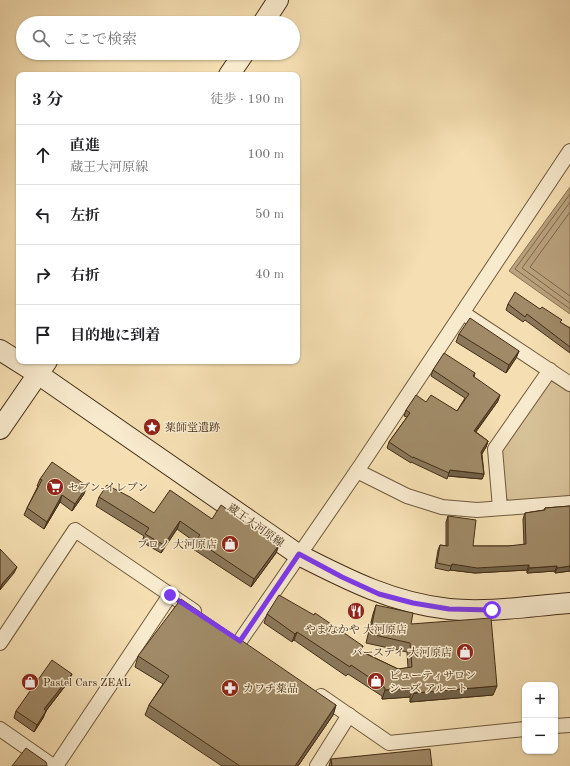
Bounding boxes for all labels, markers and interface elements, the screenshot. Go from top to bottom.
search box [16,16,300,60]
icon: search [30,27,52,49]
text: ここで検索 [62,33,137,48]
text: 3 分 [32,92,64,109]
text: 徒歩 · 190 m [210,93,284,106]
text: 直進 [70,139,100,154]
icon: ahead [32,144,54,166]
text: 100 m [247,148,284,161]
text: 蔵王大河原線 [70,161,148,174]
icon: left [32,204,54,226]
text: 50 m [255,208,284,221]
text: 左折 [70,209,100,224]
icon: right [32,264,54,286]
text: 40 m [255,268,284,281]
text: 右折 [70,269,100,284]
icon: arrive [32,324,54,346]
text: 目的地に到着 [70,329,160,344]
place icon: 薬師堂遺跡 [142,417,162,437]
place label: 薬師堂遺跡 [165,421,220,434]
supermarket icon: セブン-イレブン [45,477,65,497]
place label: セブン-イレブン [68,481,148,494]
street label: 蔵王大河原線 [225,501,286,550]
shop icon: プロノ 大河原店 [220,534,240,554]
place label: プロノ 大河原店 [137,538,217,551]
route end [161,586,179,604]
restaurant icon: やまなかや 大河原店 [346,601,366,621]
route start [483,601,501,619]
place label: やまなかや 大河原店 [305,623,407,636]
shop icon: バースデイ 大河原店 [455,642,475,662]
place label: バースデイ 大河原店 [351,646,452,659]
place label: ビューティサロン シーズ アルート [389,670,476,695]
shop icon: ビューティサロン シーズ アルート [366,671,386,691]
shop icon: Pastel Cars ZEAL [20,672,40,692]
place label: Pastel Cars ZEAL [43,678,131,689]
pharmacy icon: カワチ薬品 [220,678,240,698]
place label: カワチ薬品 [243,682,298,695]
map controls [522,682,558,754]
button: + [522,682,558,718]
button: − [522,718,558,754]

